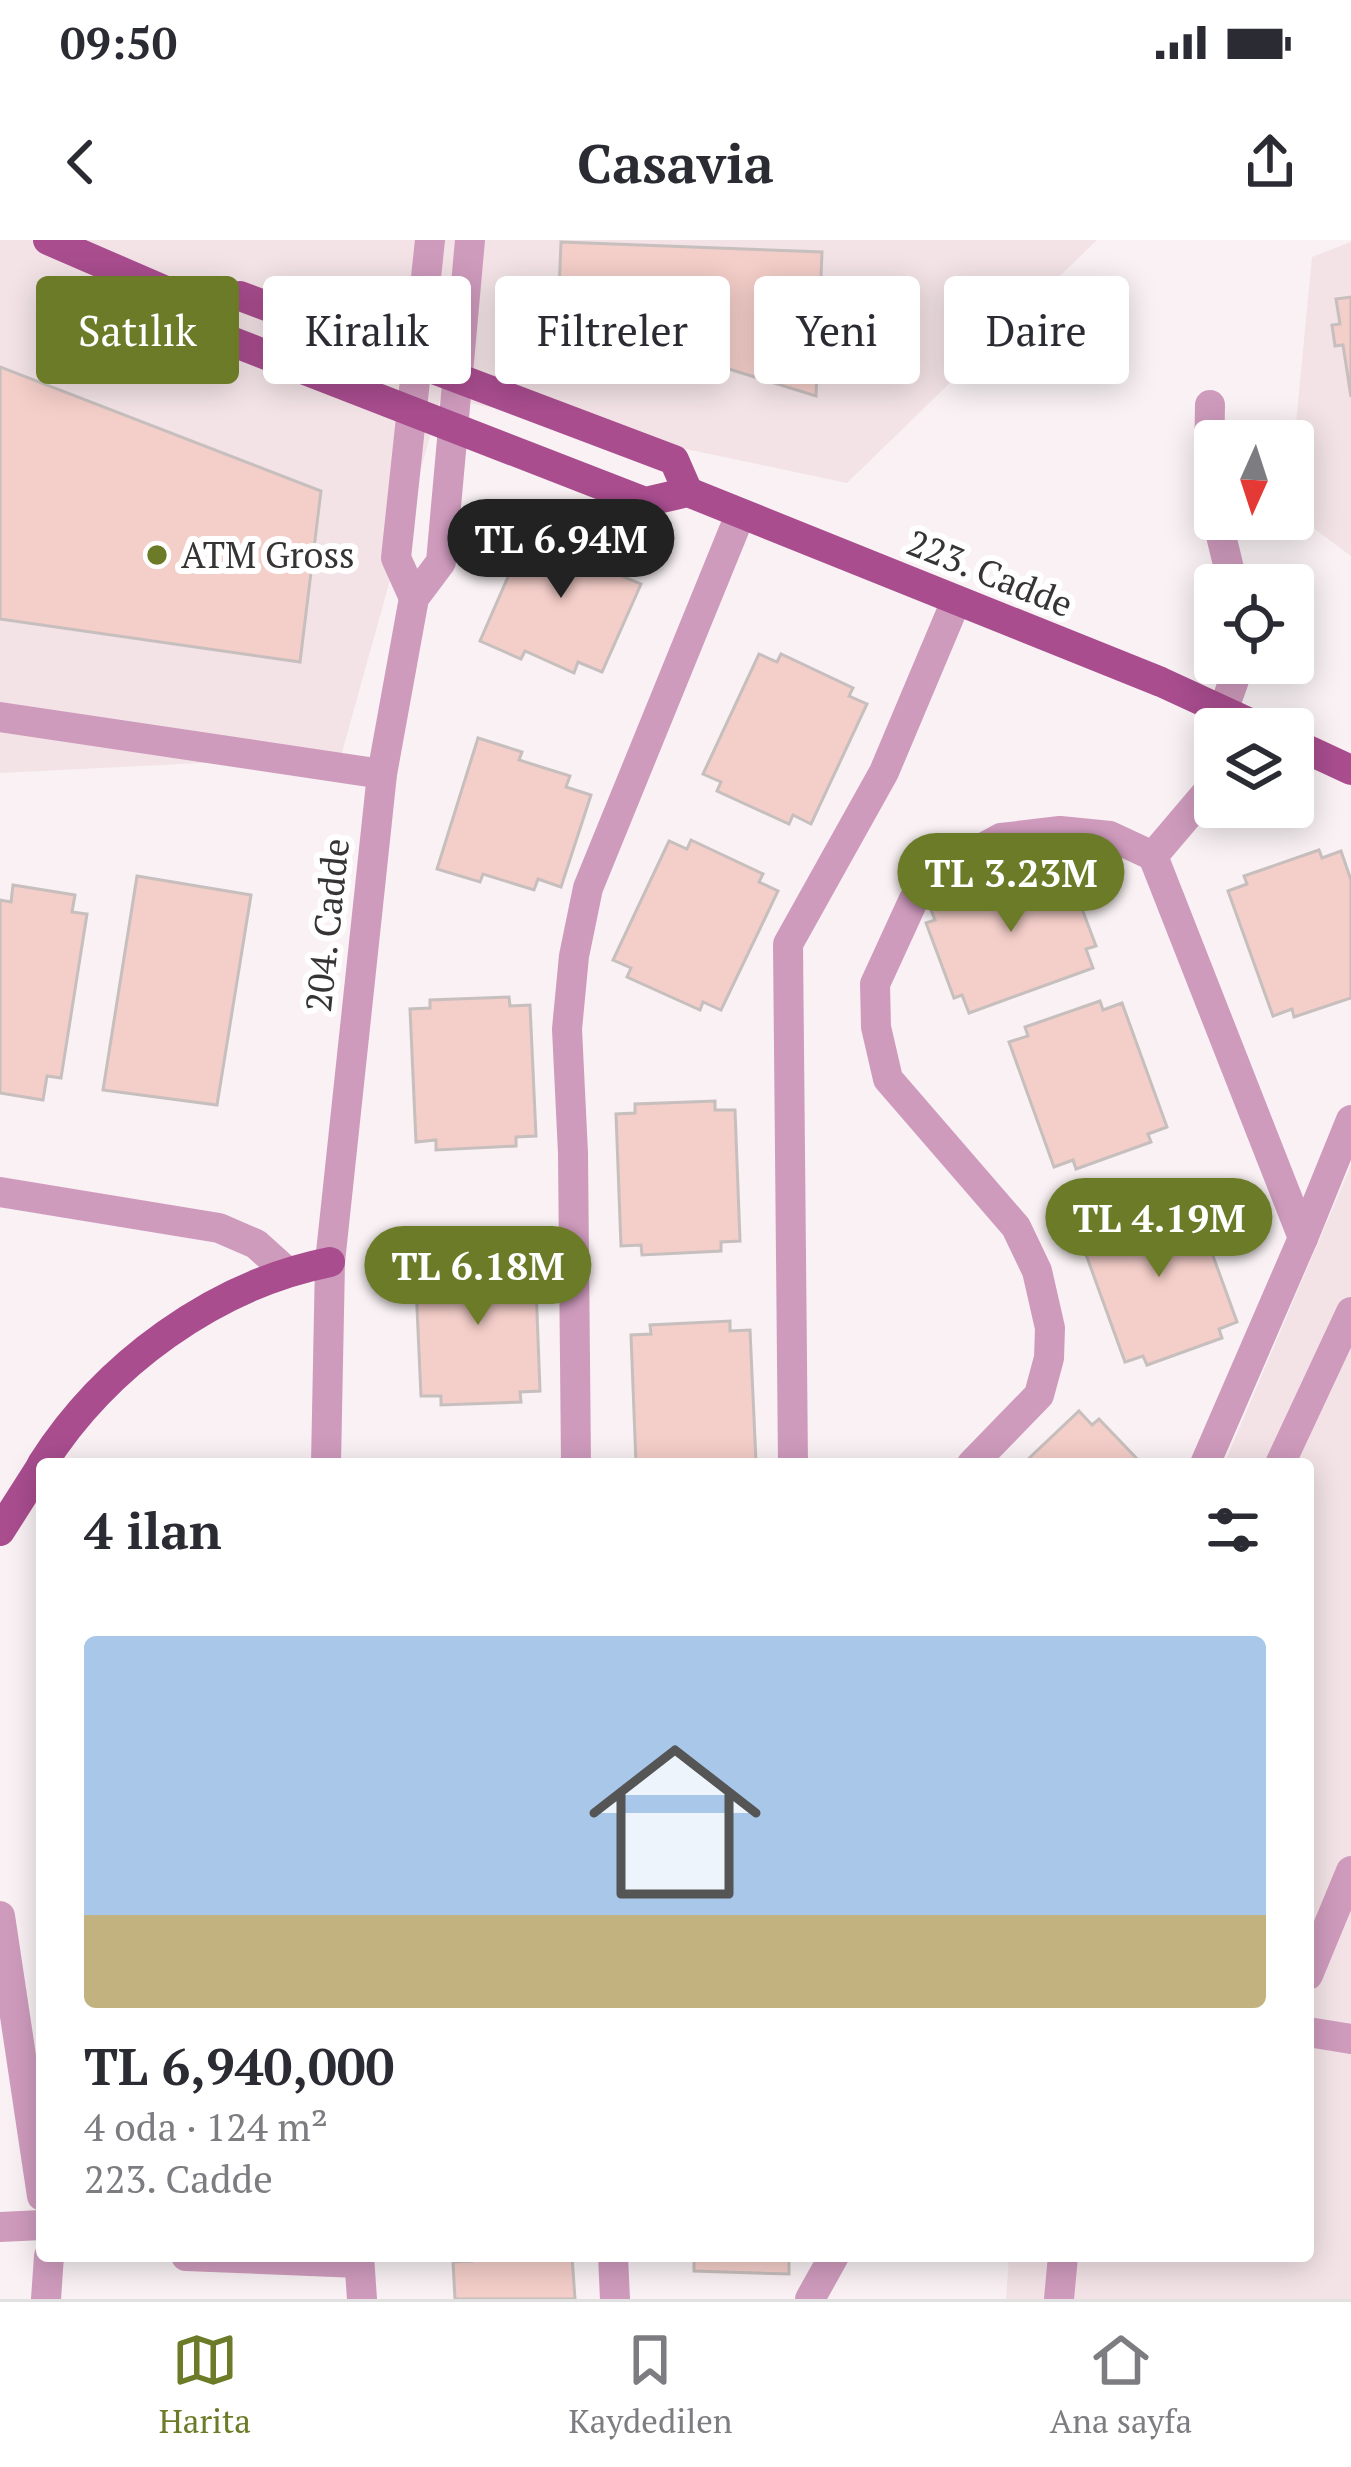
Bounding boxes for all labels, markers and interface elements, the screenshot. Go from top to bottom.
text: 09:50 [60,12,177,72]
text: Casavia [577,127,774,198]
icon: back [48,129,114,195]
icon: share [1237,129,1303,195]
chip: Satılık [36,276,239,384]
chip: Kiralık [263,276,471,384]
chip: Filtreler [495,276,730,384]
chip: Yeni [754,276,920,384]
chip: Daire [944,276,1129,384]
north arrow [1194,420,1314,540]
map controls [1194,420,1314,828]
pin: TL 6.94M [437,499,685,601]
text: TL 6.94M [474,512,648,564]
street label: 223. Cadde [901,518,1080,627]
place label: ATM Gross [181,531,355,578]
marker: ATM Gross [144,542,170,568]
button: locate [1194,564,1314,684]
button: layers [1194,708,1314,828]
pin: TL 3.23M [887,833,1135,935]
street label: 204. Cadde [294,836,359,1014]
text: TL 3.23M [924,846,1098,898]
pin: TL 4.19M [1035,1178,1283,1280]
text: TL 4.19M [1072,1191,1246,1243]
pin: TL 6.18M [354,1226,602,1328]
text: TL 6.18M [391,1239,565,1291]
text: 4 ilan [84,1496,222,1564]
icon: filters [1200,1497,1266,1563]
icon: home [567,1714,783,1930]
text: TL 6,940,000 [84,2032,394,2100]
text: 4 oda · 124 m² [84,2100,328,2152]
text: 223. Cadde [84,2152,273,2204]
tab: Harita [159,2327,251,2442]
tab: Kaydedilen [568,2327,732,2442]
tab: Ana sayfa [1050,2327,1192,2442]

